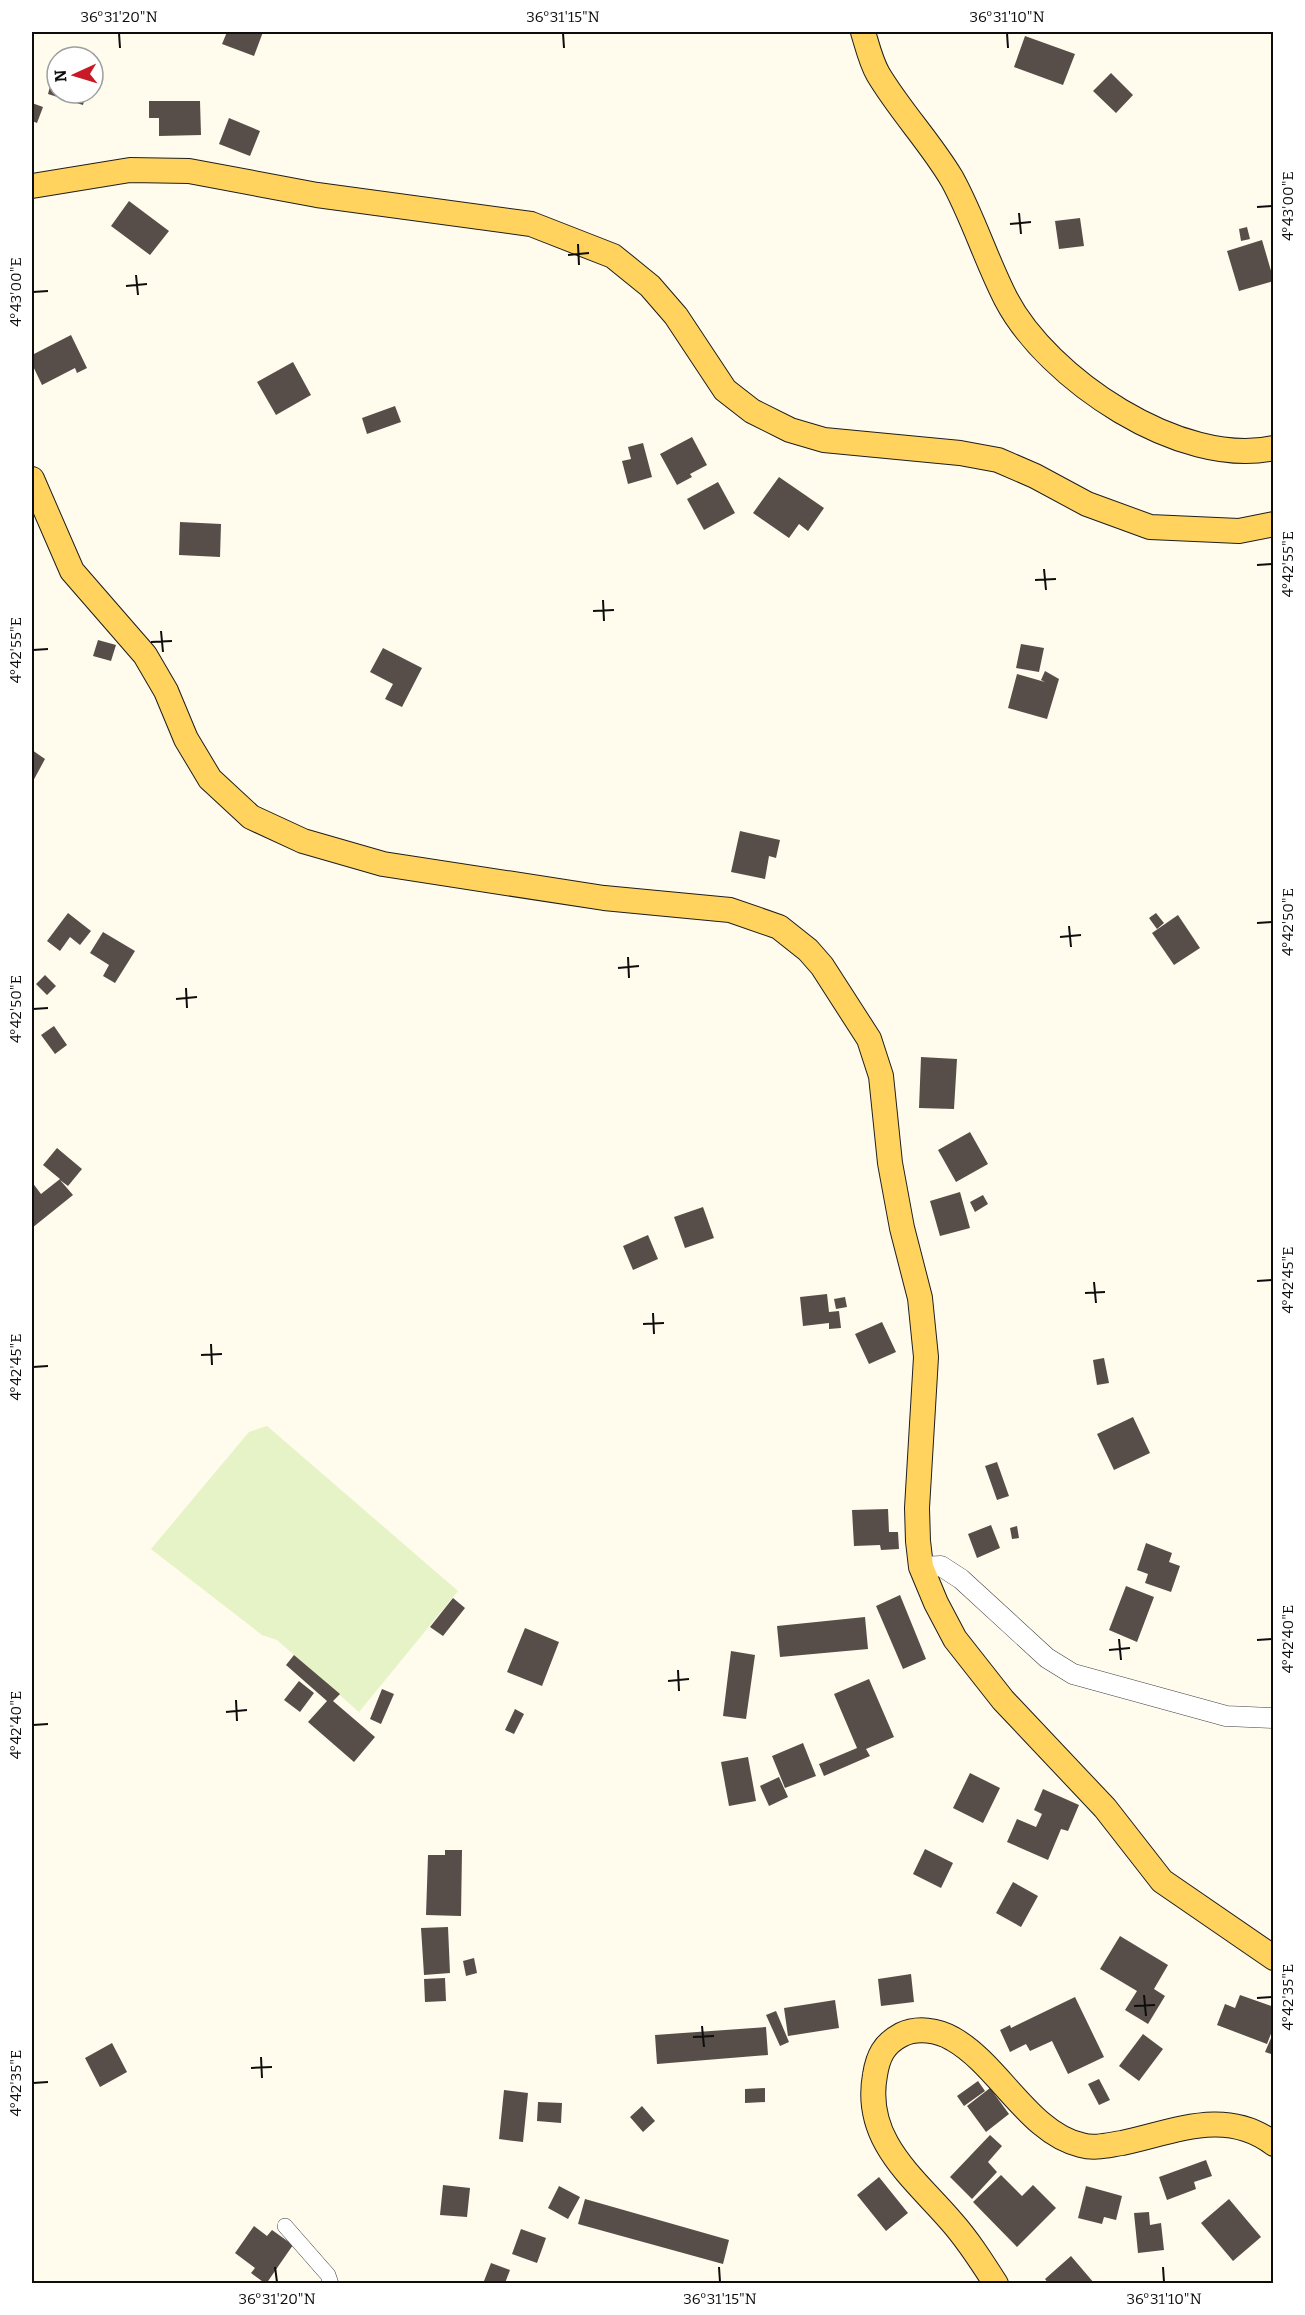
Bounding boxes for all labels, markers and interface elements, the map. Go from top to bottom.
text: 36°31'20"N [80,8,158,26]
text: 36°31'15"N [526,8,600,26]
text: 36°31'10"N [969,8,1045,26]
north arrow [45,45,105,105]
text: N [51,69,70,83]
text: 4°43'00"E [1279,171,1297,241]
text: 4°43'00"E [7,257,25,327]
text: 4°42'55"E [1279,531,1297,597]
text: 4°42'55"E [7,617,25,683]
text: 4°42'50"E [1279,888,1297,956]
text: 4°42'50"E [7,975,25,1043]
text: 4°42'45"E [1279,1246,1297,1314]
text: 4°42'45"E [7,1333,25,1401]
text: 4°42'40"E [1279,1605,1297,1673]
text: 4°42'40"E [7,1691,25,1759]
text: 4°42'35"E [1279,1964,1297,2030]
text: 4°42'35"E [7,2050,25,2116]
text: 36°31'20"N [238,2290,316,2308]
text: 36°31'15"N [683,2290,757,2308]
text: 36°31'10"N [1126,2290,1202,2308]

